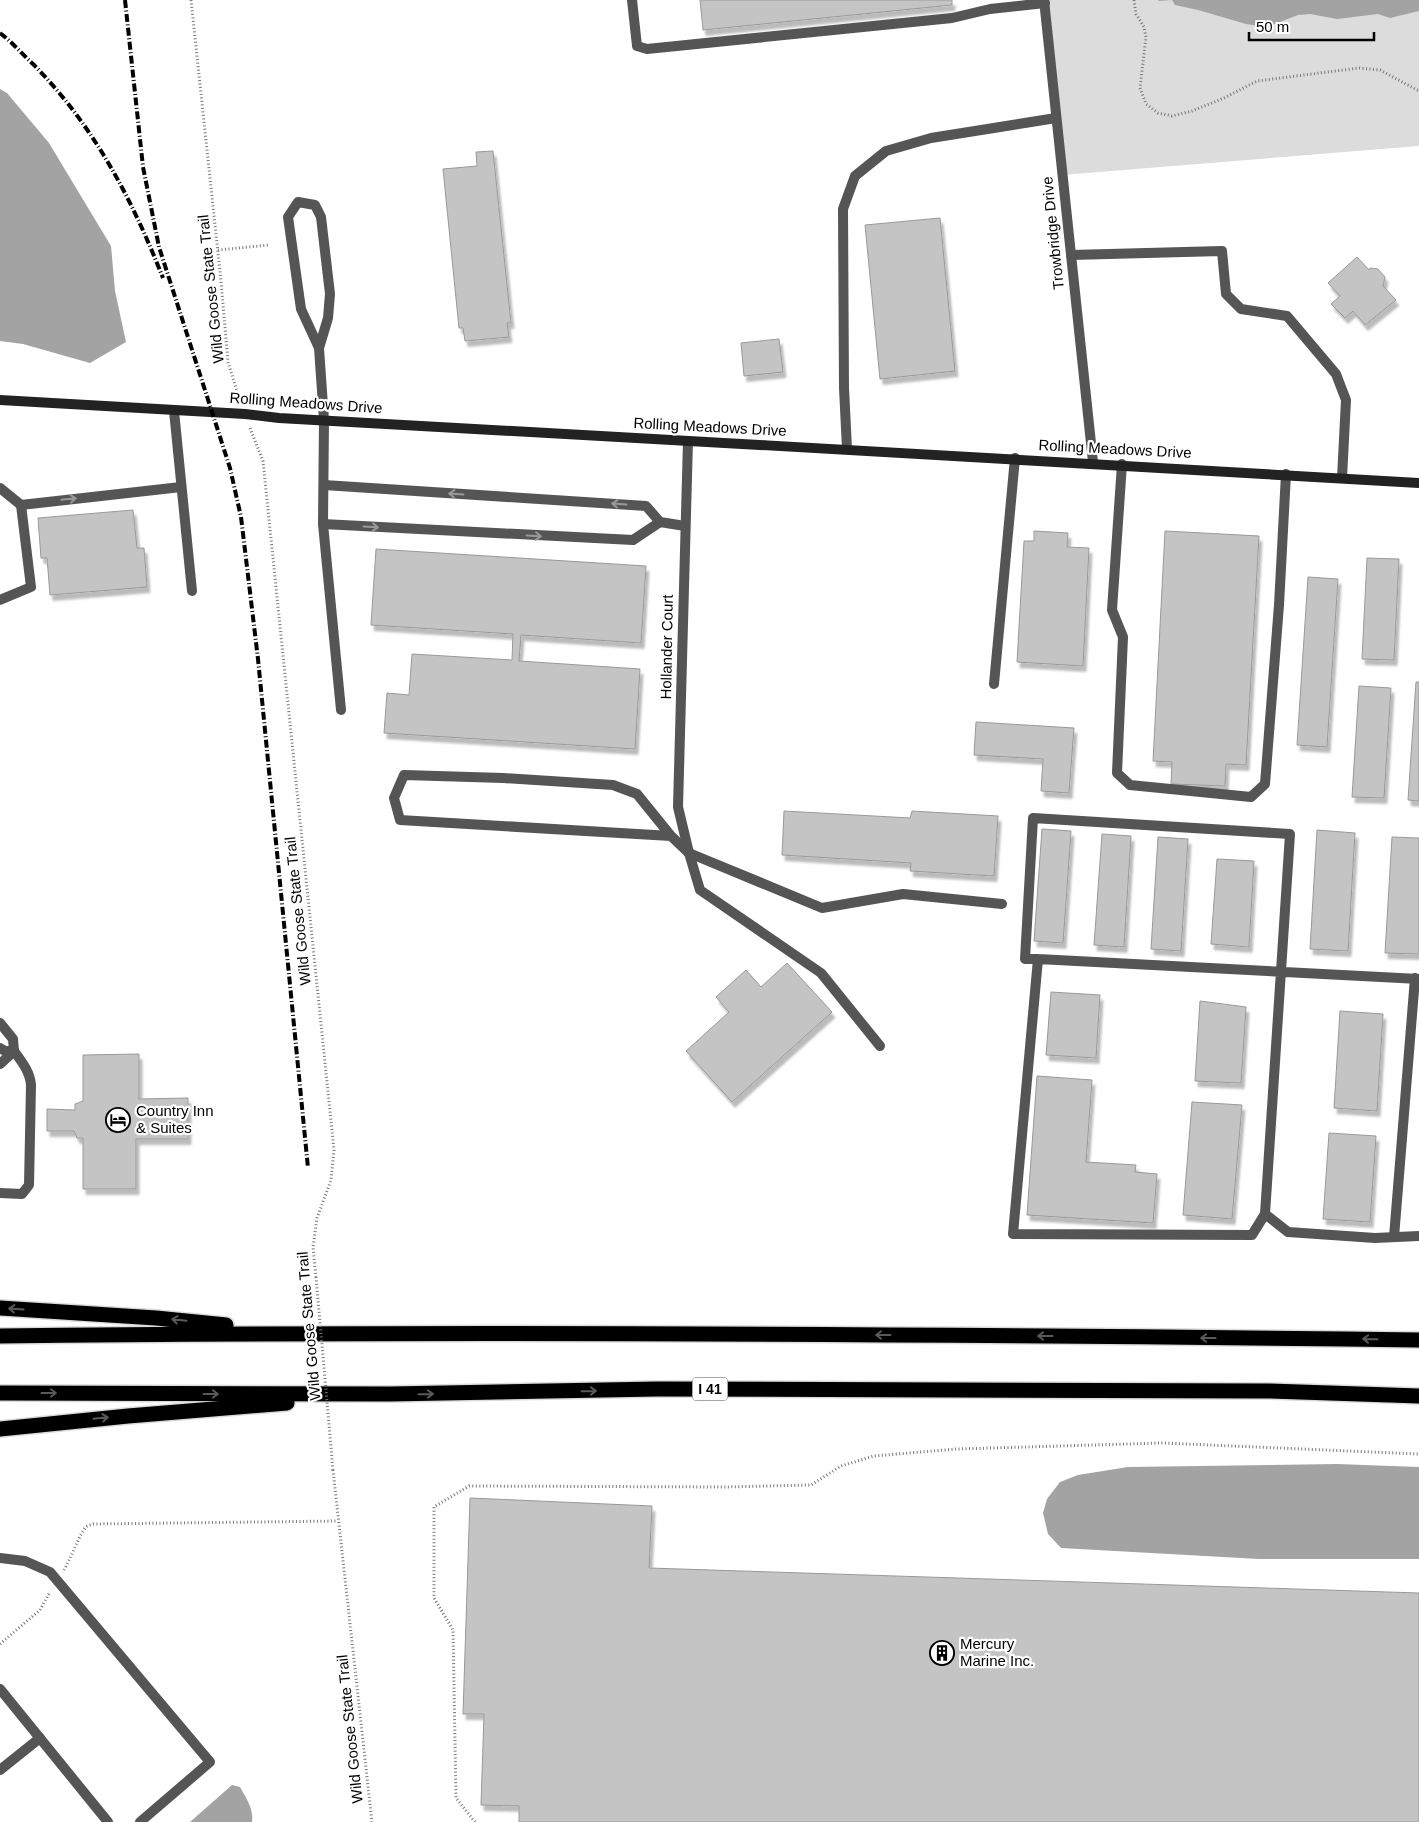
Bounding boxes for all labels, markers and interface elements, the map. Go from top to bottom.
scale bar [1249,10,1374,42]
text: 50 m [1256,18,1289,35]
street label: Trowbridge Drive [1038,176,1067,290]
street label: Wild Goose State Trail [194,214,227,364]
street label: Rolling Meadows Drive [229,389,383,416]
street label: Rolling Meadows Drive [633,414,787,439]
street label: Rolling Meadows Drive [1038,436,1192,461]
one-way arrow [449,489,465,498]
one-way arrow [61,494,77,504]
one-way arrow [611,499,627,509]
one-way arrow [363,523,379,532]
one-way arrow [525,531,541,540]
street label: Hollander Court [657,593,676,700]
street label: Wild Goose State Trail [281,836,314,986]
place label: Country Inn & Suites [136,1102,214,1136]
hotel icon: Country Inn & Suites [105,1107,131,1133]
street label: Wild Goose State Trail [294,1251,323,1401]
one-way arrow [9,1305,25,1314]
one-way arrow [171,1315,187,1325]
one-way arrow [875,1330,892,1340]
one-way arrow [1038,1331,1054,1341]
one-way arrow [1200,1333,1216,1342]
one-way arrow [1363,1334,1379,1344]
road number: I 41 [692,1378,728,1400]
one-way arrow [580,1386,596,1395]
one-way arrow [40,1388,56,1398]
one-way arrow [202,1389,219,1399]
one-way arrow [418,1389,434,1399]
one-way arrow [92,1414,108,1423]
place label: Mercury Marine Inc. [960,1635,1034,1669]
building icon: Mercury Marine Inc. [929,1640,955,1666]
street label: Wild Goose State Trail [333,1654,366,1804]

